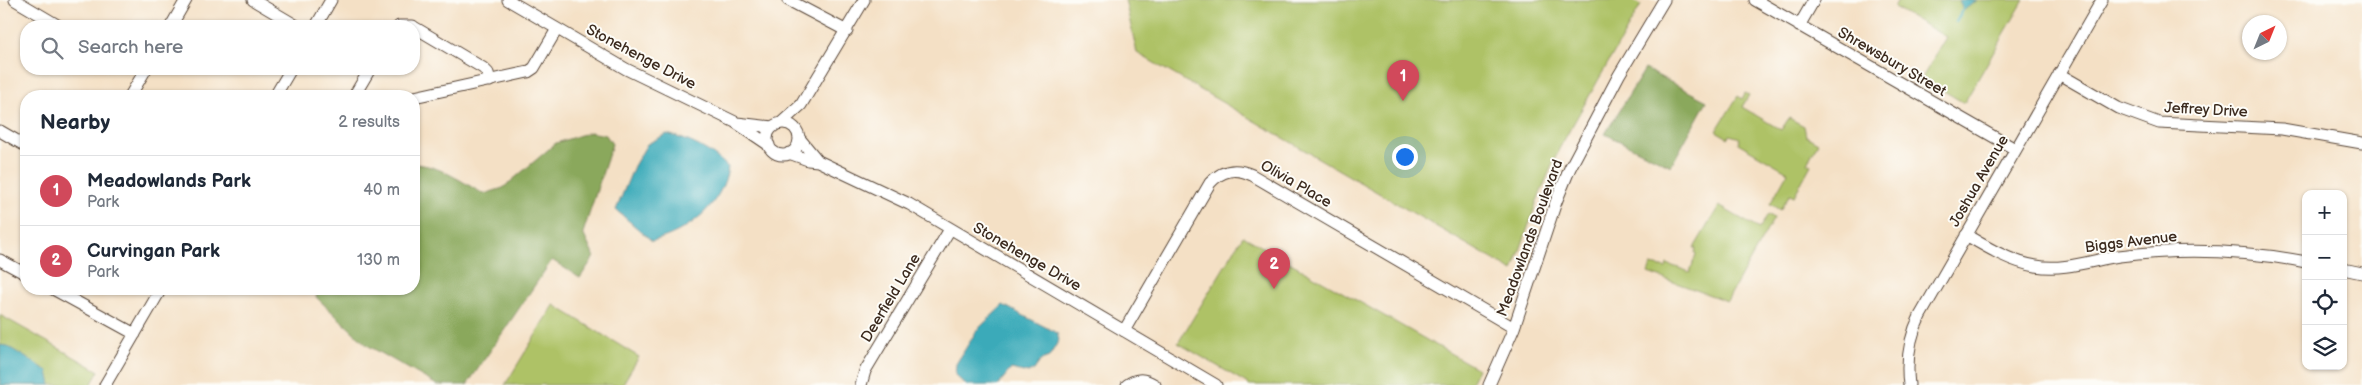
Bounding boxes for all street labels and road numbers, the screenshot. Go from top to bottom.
street label: Stonehenge Drive [583,20,699,94]
street label: Shrewsbury Street [1834,23,1950,101]
street label: Jeffrey Drive [2164,98,2248,122]
street label: Joshua Avenue [1945,132,2013,230]
street label: Olivia Place [1257,156,1335,212]
street label: Meadowlands Boulevard [1493,157,1567,319]
street label: Stonehenge Drive [970,218,1085,296]
street label: Biggs Avenue [2084,227,2178,257]
street label: Deerfield Lane [857,250,925,346]

